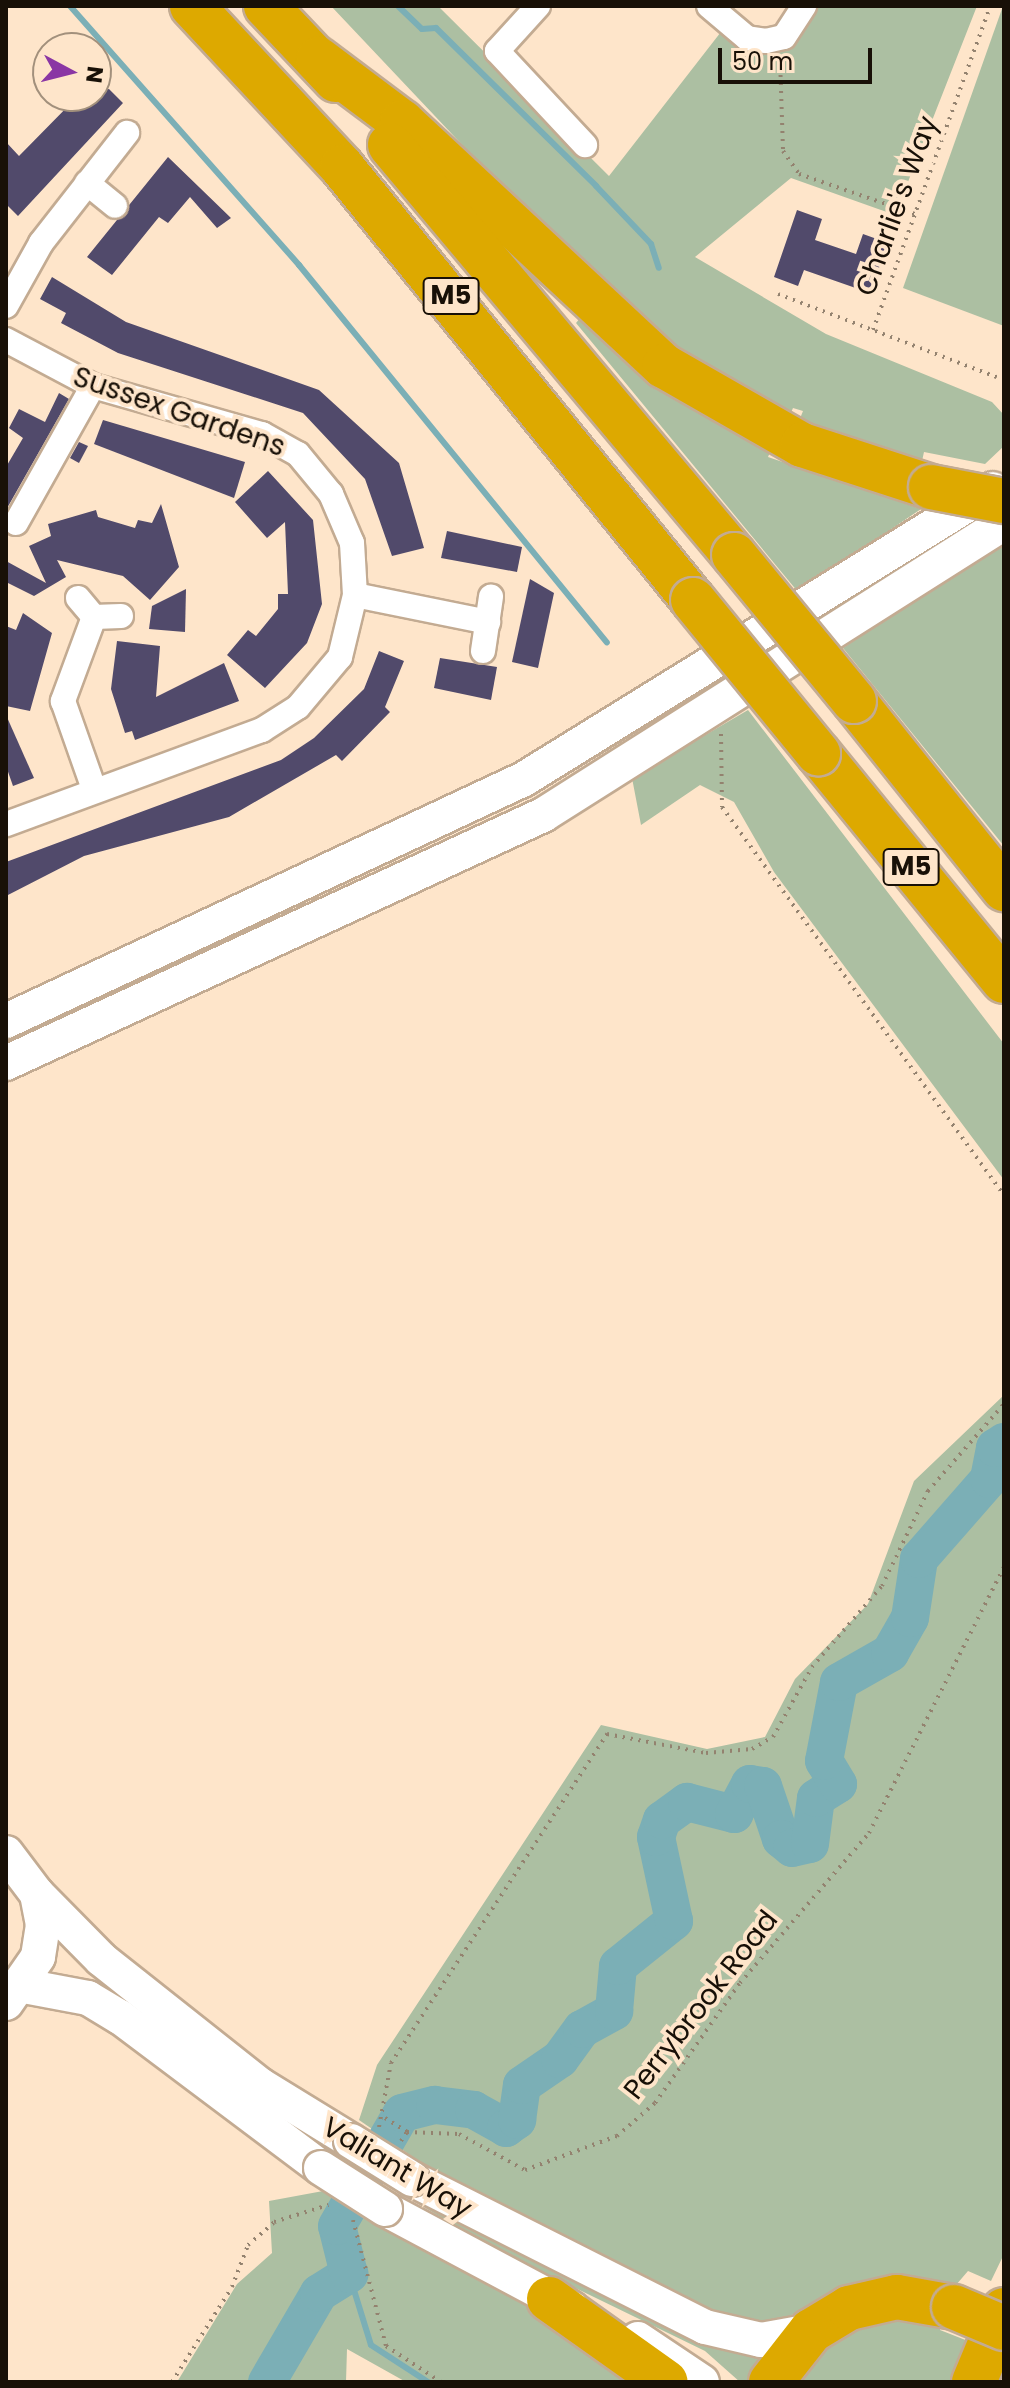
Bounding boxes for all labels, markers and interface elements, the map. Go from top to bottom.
north arrow [32,32,112,112]
scale bar [722,32,876,82]
text: 50 m [732,45,793,78]
text: N [78,65,111,85]
street label: Charlie's Way [849,112,945,300]
road number: M5 [421,274,481,318]
street label: Sussex Gardens [69,360,289,464]
road number: M5 [881,845,941,889]
street label: Perrybrook Road [617,1904,785,2106]
street label: Valiant Way [316,2110,478,2226]

